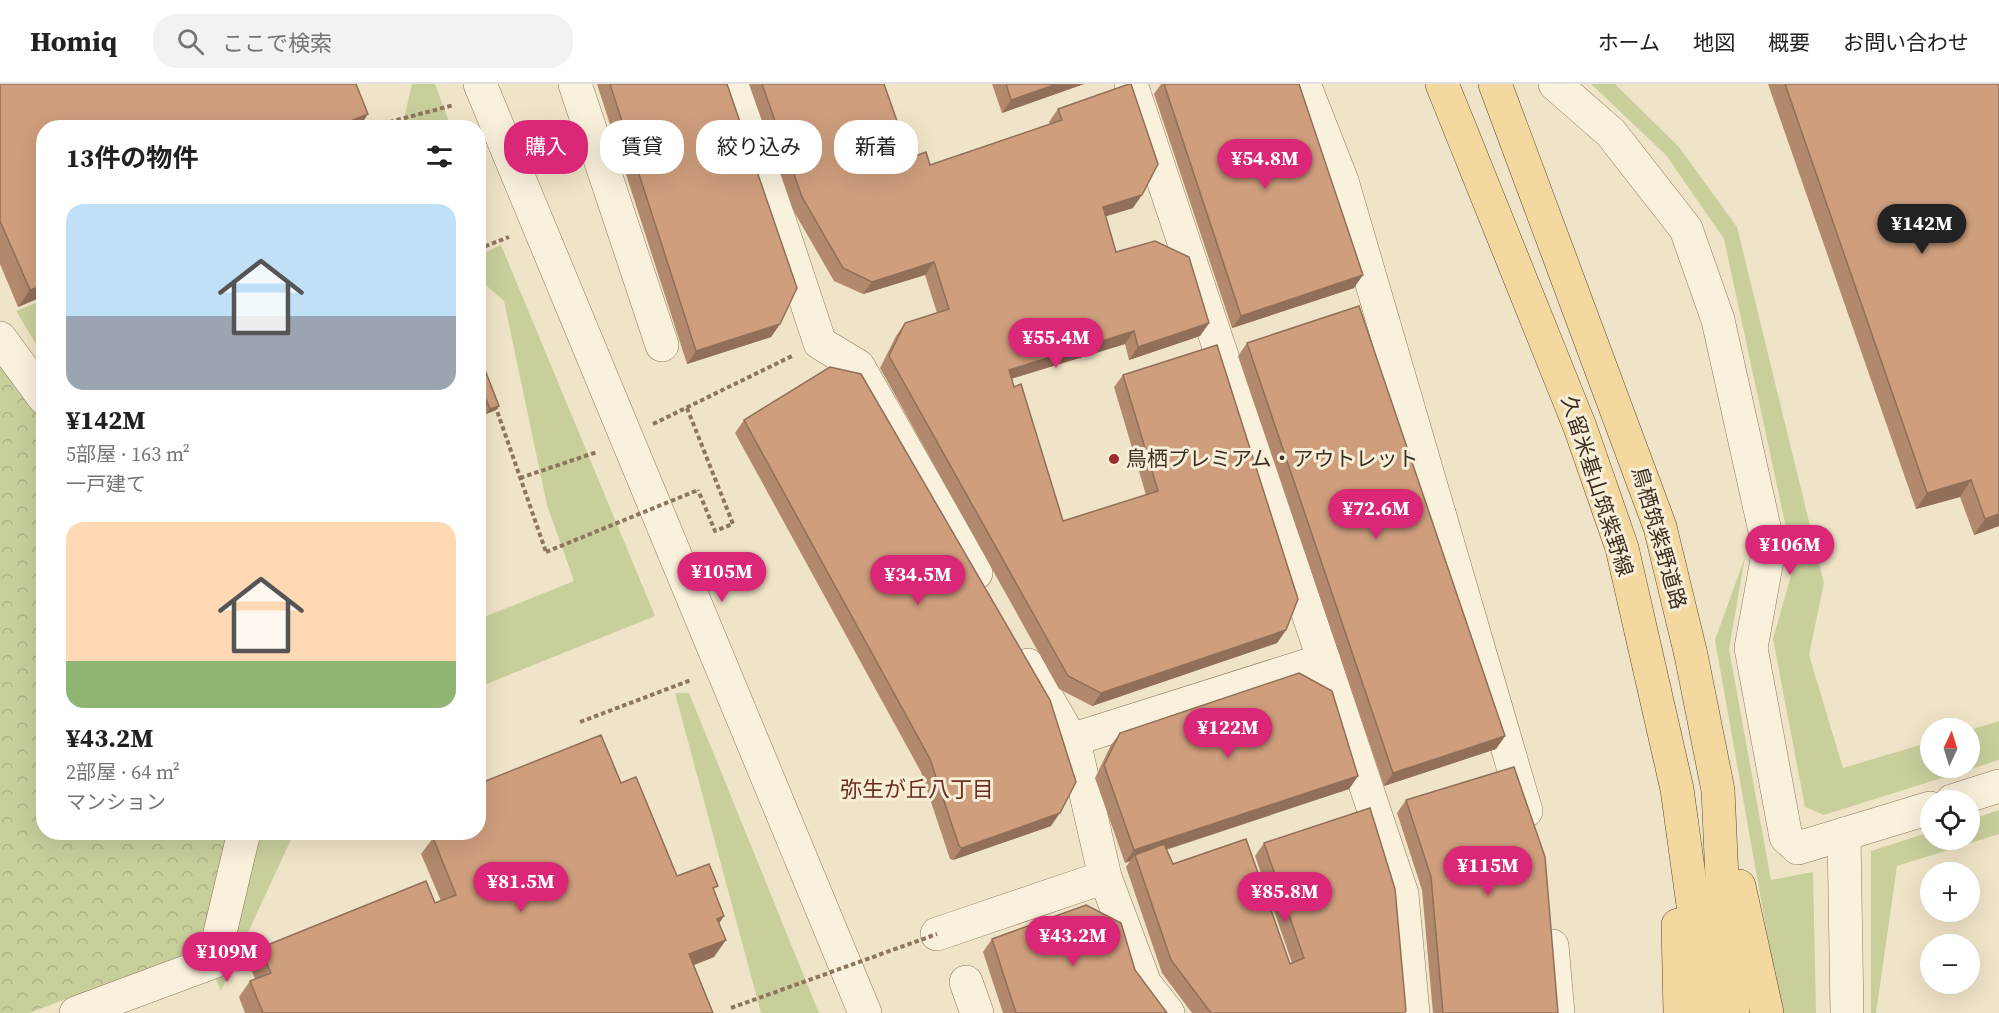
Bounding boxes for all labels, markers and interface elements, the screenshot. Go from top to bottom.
search box [153,14,573,68]
text: Homiq [30,22,117,60]
icon: search [174,25,207,58]
text: ここで検索 [222,28,332,58]
text: ホーム [1598,28,1660,57]
text: 地図 [1693,28,1735,57]
text: 概要 [1768,28,1810,57]
text: お問い合わせ [1843,28,1969,57]
chip: 購入 [504,120,588,174]
chip: 賃貸 [600,120,684,174]
chip: 絞り込み [696,120,822,174]
chip: 新着 [834,120,918,174]
pin: ¥54.8M [1216,139,1314,190]
text: 13件の物件 [66,140,198,176]
icon: filters [423,140,456,173]
text: ¥54.8M [1231,144,1299,172]
pin: ¥142M [1880,204,1964,255]
text: ¥142M [1891,209,1953,237]
icon: home [207,243,315,351]
pin: ¥55.4M [1007,318,1105,369]
text: ¥55.4M [1022,323,1090,351]
street label: 久留米基山筑紫野線 [1554,391,1640,580]
text: ¥142M [66,402,146,438]
text: 5部屋 · 163 m² [66,440,190,468]
place label: 鳥栖プレミアム・アウトレット [1126,444,1419,473]
marker: 鳥栖プレミアム・アウトレット [1107,452,1121,466]
street label: 鳥栖筑紫野道路 [1625,463,1694,613]
text: 一戸建て [66,470,146,498]
pin: ¥72.6M [1327,489,1425,540]
text: ¥72.6M [1342,494,1410,522]
pin: ¥106M [1748,525,1832,576]
text: ¥106M [1759,530,1821,558]
pin: ¥105M [680,552,764,603]
pin: ¥34.5M [869,555,967,606]
text: ¥105M [691,557,753,585]
text: ¥34.5M [884,560,952,588]
icon: home [207,561,315,669]
pin: ¥122M [1186,708,1270,759]
text: ¥122M [1197,713,1259,741]
north arrow [1920,718,1980,778]
map controls [1920,718,1980,994]
text: ¥43.2M [66,720,153,756]
text: 2部屋 · 64 m² [66,758,180,786]
district label: 弥生が丘八丁目 [840,774,994,804]
text: マンション [66,788,166,816]
button: locate [1920,790,1980,850]
pin: ¥115M [1446,846,1530,897]
text: ¥115M [1457,851,1519,879]
pin: ¥81.5M [472,862,570,913]
button: + [1920,862,1980,922]
text: ¥81.5M [487,867,555,895]
pin: ¥85.8M [1236,872,1334,923]
text: ¥85.8M [1251,877,1319,905]
pin: ¥43.2M [1024,916,1122,967]
text: ¥43.2M [1039,921,1107,949]
pin: ¥109M [185,932,269,983]
button: − [1920,934,1980,994]
text: ¥109M [196,937,258,965]

